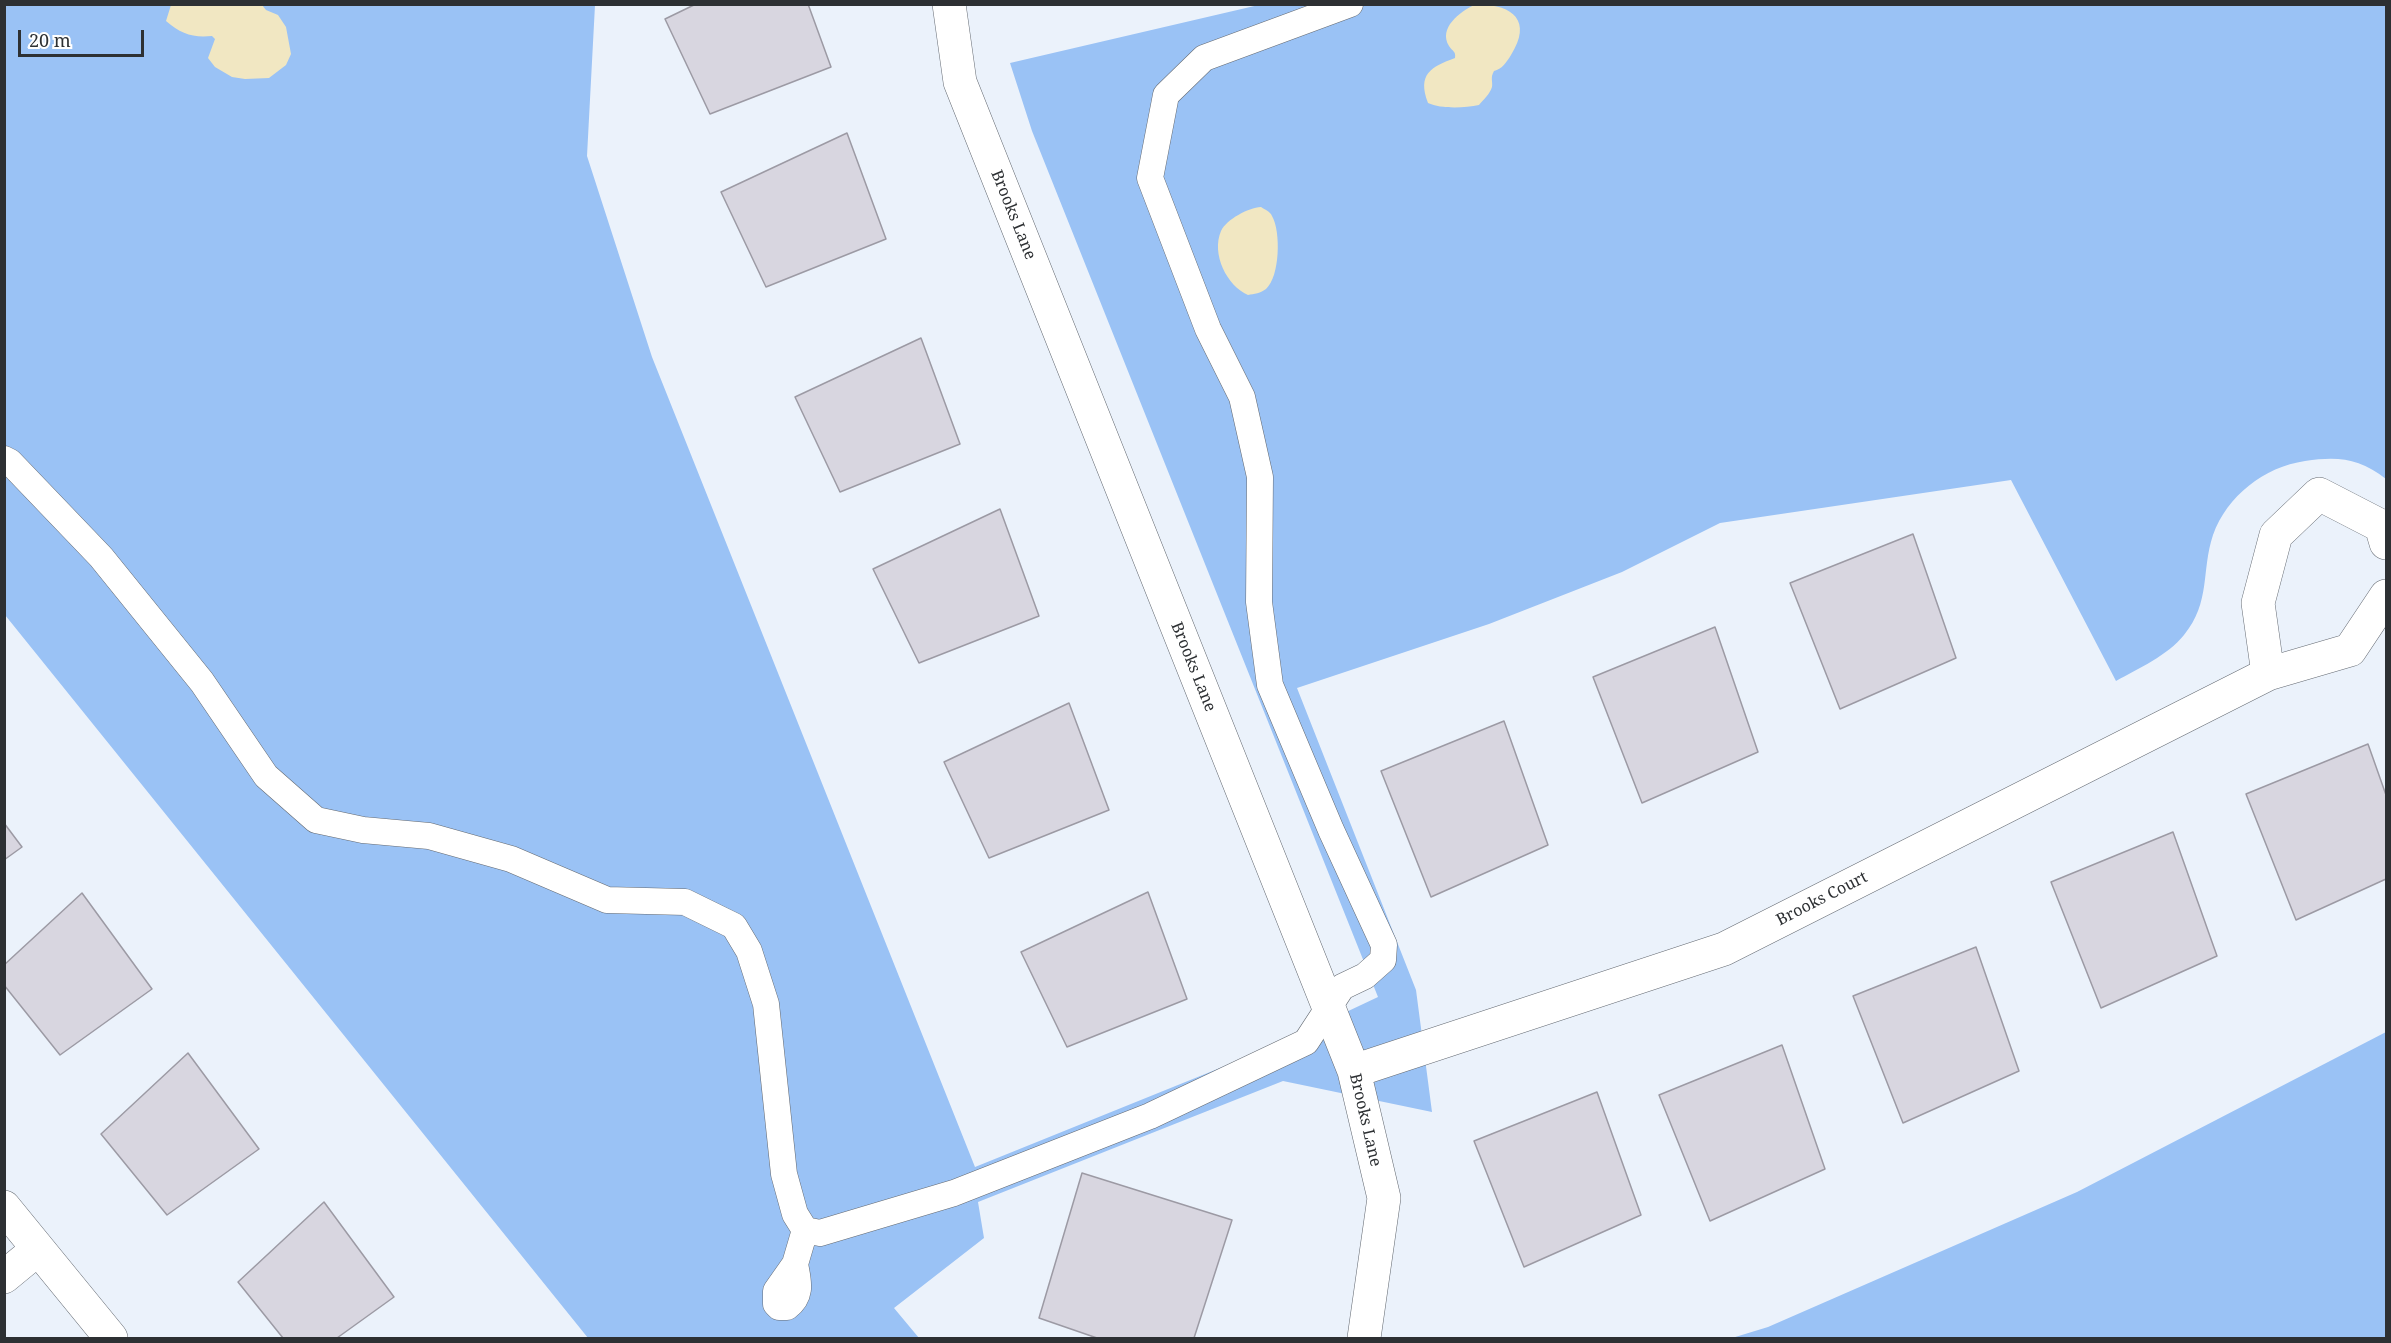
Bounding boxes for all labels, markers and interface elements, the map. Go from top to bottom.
scale bar [21,18,147,56]
text: 20 m [29,28,71,52]
street label: Brooks Lane [986,167,1040,263]
street label: Brooks Lane [1166,619,1220,715]
street label: Brooks Court [1773,868,1871,930]
street label: Brooks Lane [1345,1072,1385,1168]

